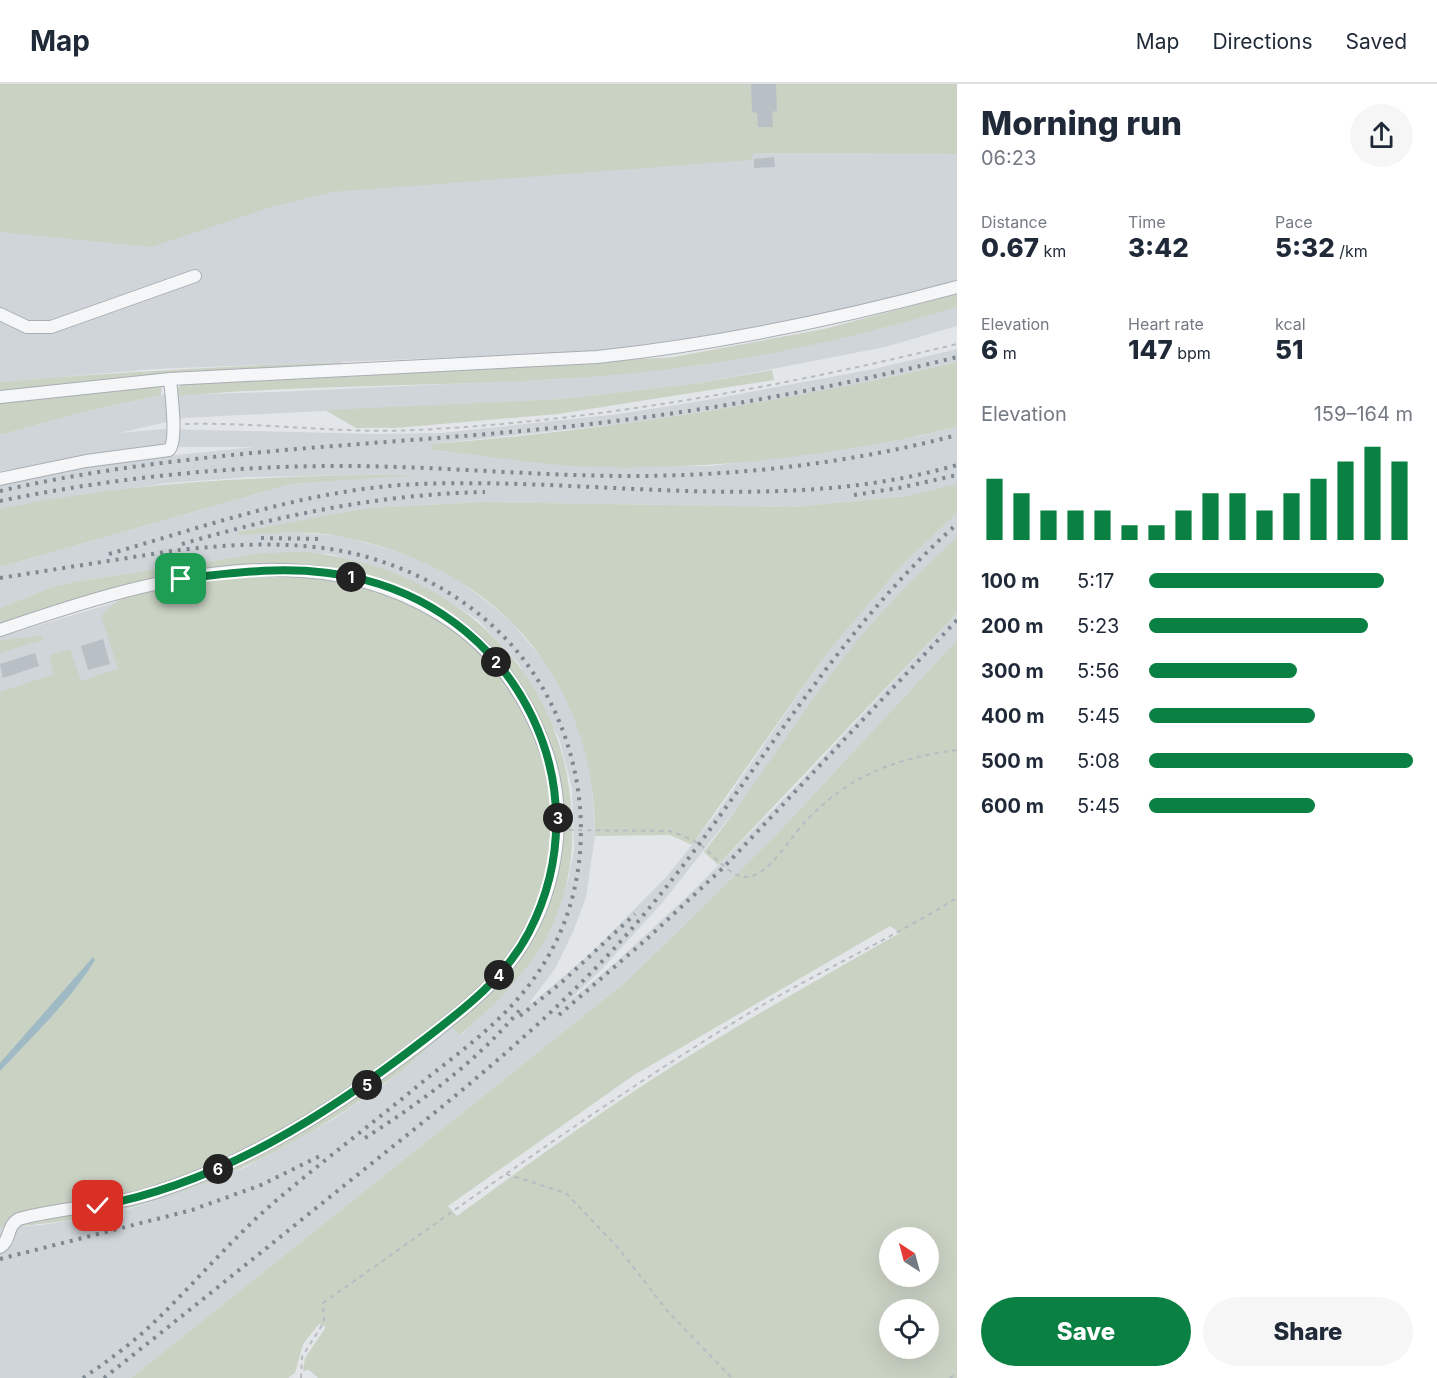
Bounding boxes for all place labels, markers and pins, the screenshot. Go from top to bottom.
pin [155,553,206,604]
pin: 1 [336,562,366,592]
pin: 2 [481,647,511,677]
pin: 3 [543,803,573,833]
pin: 4 [484,960,514,990]
pin: 5 [352,1070,382,1100]
pin: 6 [203,1154,233,1184]
pin [72,1180,123,1231]

